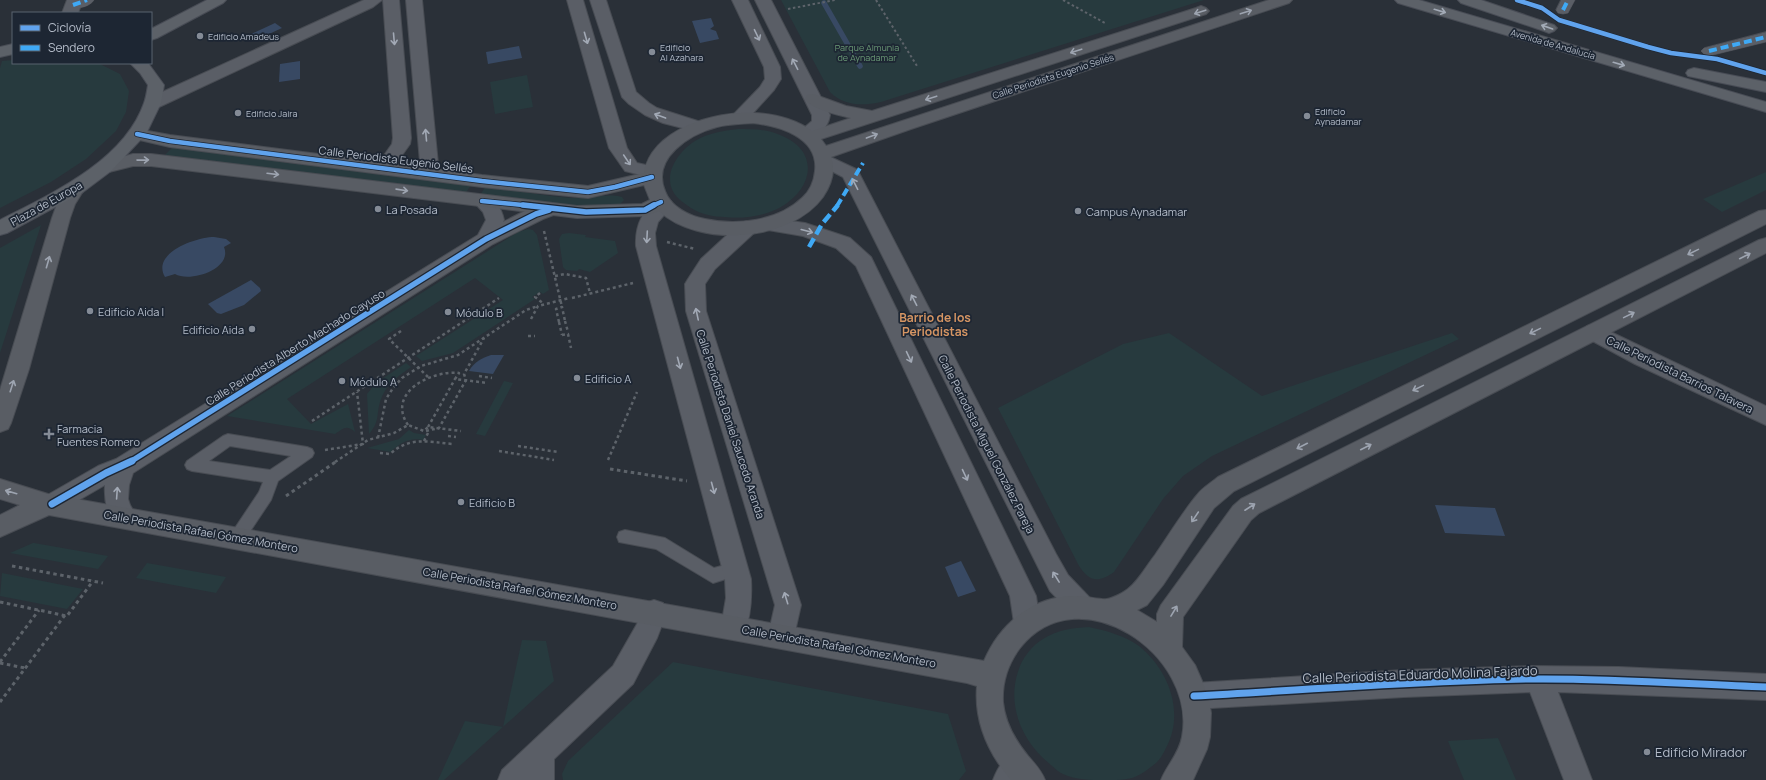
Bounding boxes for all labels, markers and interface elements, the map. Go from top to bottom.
one-way arrow [1240,8,1252,16]
one-way arrow [1434,8,1447,15]
one-way arrow [1193,9,1206,16]
legend [12,12,152,64]
text: Ciclovía [48,19,91,36]
one-way arrow [1541,23,1553,31]
street label: Avenida de Andalucía [1509,26,1597,62]
one-way arrow [754,29,761,41]
place label: Edificio Amadeus [208,30,279,43]
marker: Edificio Amadeus [195,31,205,41]
one-way arrow [583,31,590,44]
one-way arrow [390,32,397,45]
text: Sendero [48,39,95,56]
place label: Edificio Al Azahara [660,41,703,64]
park label: Parque Almunia de Aynadamar [835,41,899,64]
marker: Edificio Al Azahara [647,47,657,57]
one-way arrow [1070,48,1082,56]
street label: Calle Periodista Eugenio Sellés [991,50,1116,102]
one-way arrow [791,58,798,70]
one-way arrow [1612,61,1625,68]
one-way arrow [925,95,938,102]
place label: Edificio Aynadamar [1315,105,1362,128]
place label: Edificio Jaira [246,107,297,120]
marker: Edificio Jaira [233,108,243,118]
one-way arrow [655,111,667,119]
marker: Edificio Aynadamar [1302,111,1312,121]
one-way arrow [423,129,430,142]
one-way arrow [866,132,878,140]
street label: Calle Periodista Eugenio Sellés [318,142,474,176]
one-way arrow [622,155,631,166]
one-way arrow [136,156,149,164]
one-way arrow [266,170,279,178]
street label: Plaza de Europa [7,177,85,229]
one-way arrow [851,178,858,190]
one-way arrow [395,186,408,194]
place label: La Posada [386,202,438,217]
marker: La Posada [373,204,383,214]
place label: Campus Aynadamar [1086,204,1187,219]
marker: Campus Aynadamar [1073,206,1083,216]
one-way arrow [800,228,813,235]
one-way arrow [643,230,650,243]
one-way arrow [1688,249,1700,256]
one-way arrow [1739,252,1751,259]
one-way arrow [45,255,53,268]
street label: Calle Periodista Alberto Machado Cayuso [203,285,388,409]
one-way arrow [910,294,917,306]
place label: Edificio Aida I [98,304,164,319]
place label: Módulo B [456,305,503,320]
marker: Edificio Aida I [85,306,95,316]
marker: Módulo B [443,307,453,317]
one-way arrow [693,307,701,320]
district label: Barrio de los Periodistas [899,309,971,340]
one-way arrow [1623,311,1635,318]
place label: Edificio Aida [183,322,244,337]
marker: Edificio Aida [247,324,257,334]
street label: Calle Periodista Daniel Saucedo Aranda [693,327,769,521]
one-way arrow [1529,328,1541,335]
street label: Calle Periodista Barrios Talavera [1604,332,1756,416]
one-way arrow [906,351,913,363]
street label: Calle Periodista Miguel González Pareja [935,352,1039,536]
one-way arrow [675,356,683,369]
place label: Edificio A [585,371,631,386]
marker: Edificio A [572,373,582,383]
place label: Módulo A [350,374,397,389]
marker: Módulo A [337,376,347,386]
one-way arrow [9,380,16,393]
one-way arrow [1412,385,1424,392]
place label: Farmacia Fuentes Romero [57,421,140,449]
marker: Farmacia Fuentes Romero [44,429,54,439]
one-way arrow [1296,443,1308,450]
one-way arrow [1359,443,1371,450]
one-way arrow [962,468,969,480]
one-way arrow [710,481,717,494]
one-way arrow [113,486,120,499]
one-way arrow [5,487,18,495]
place label: Edificio B [469,495,515,510]
marker: Edificio B [456,497,466,507]
one-way arrow [1245,503,1256,511]
street label: Calle Periodista Rafael Gómez Montero [103,507,300,556]
one-way arrow [1191,511,1199,522]
street label: Calle Periodista Rafael Gómez Montero [422,564,619,613]
one-way arrow [1052,571,1060,583]
one-way arrow [782,592,789,605]
one-way arrow [1170,605,1178,617]
street label: Calle Periodista Rafael Gómez Montero [741,622,938,671]
street label: Calle Periodista Eduardo Molina Fajardo [1302,661,1538,687]
place label: Edificio Mirador [1655,743,1747,761]
marker: Edificio Mirador [1642,747,1652,757]

